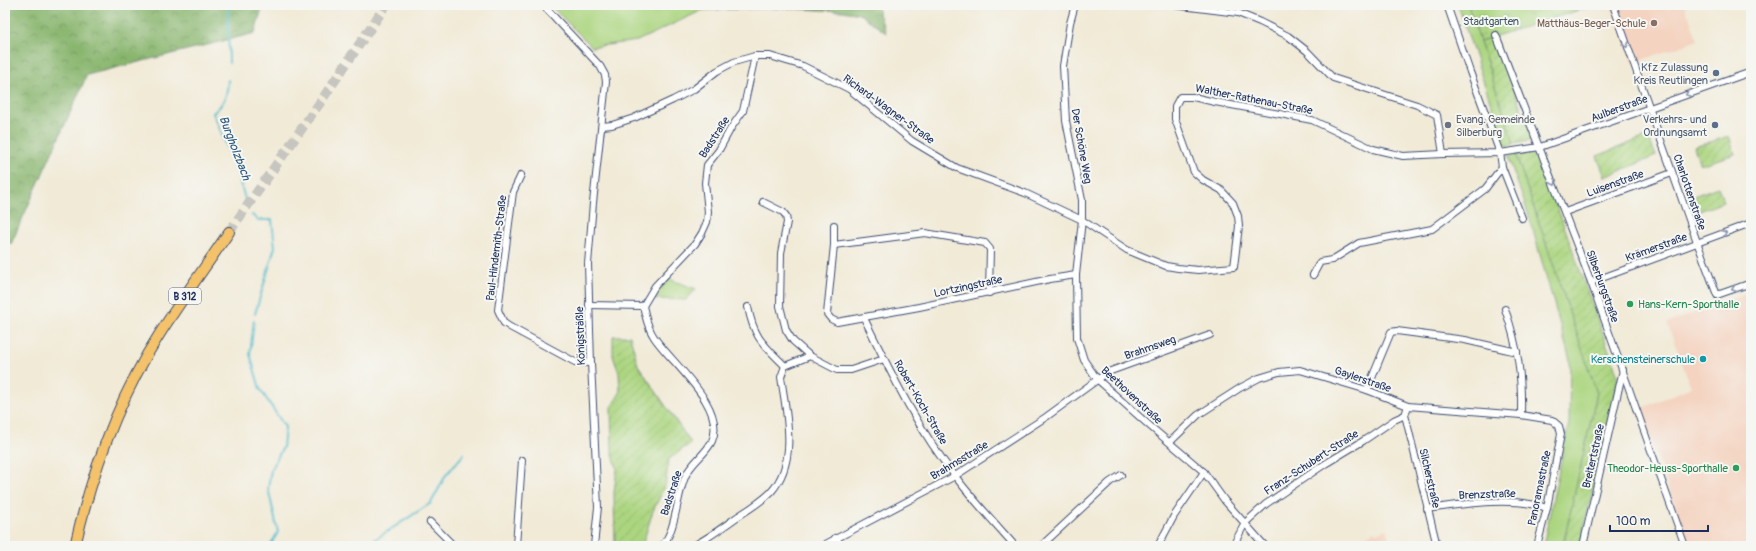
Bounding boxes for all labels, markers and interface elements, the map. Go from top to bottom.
park label: Stadtgarten [1463,15,1519,28]
place label: Matthäus-Beger-Schule [1537,17,1647,30]
marker: Matthäus-Beger-Schule [1649,18,1659,28]
one-way arrow [1622,42,1630,49]
place label: Kfz Zulassung Kreis Reutlingen [1634,61,1708,87]
marker: Kfz Zulassung Kreis Reutlingen [1711,68,1721,78]
street label: Richard-Wagner-Straße [841,72,937,147]
street label: Walther-Rathenau-Straße [1194,82,1314,117]
one-way arrow [1684,90,1691,98]
street label: Aulberstraße [1589,92,1650,125]
street label: Der Schöne Weg [1068,107,1095,185]
place label: Evang. Gemeinde Silberburg [1456,113,1535,139]
place label: Verkehrs- und Ordnungsamt [1643,113,1708,139]
water label: Burgholzbach [215,114,254,184]
street label: Badstraße [696,114,733,160]
marker: Evang. Gemeinde Silberburg [1443,120,1453,130]
marker: Verkehrs- und Ordnungsamt [1710,120,1720,130]
street label: Charlottenstraße [1670,153,1709,232]
street label: Luisenstraße [1585,167,1646,200]
one-way arrow [1550,180,1558,187]
street label: Paul-Hindemith-Straße [484,194,510,302]
one-way arrow [1720,229,1727,237]
street label: Krämerstraße [1624,230,1689,265]
street label: Silberburgstraße [1583,248,1622,325]
street label: Lortzingstraße [933,273,1004,300]
one-way arrow [1731,284,1738,293]
road number: B 312 [169,288,201,304]
place label: Hans-Kern-Sporthalle [1638,298,1740,311]
marker: Hans-Kern-Sporthalle [1625,299,1635,309]
street label: Königsträßle [573,306,588,366]
street label: Brahmsweg [1123,332,1178,362]
place label: Kerschensteinerschule [1591,353,1696,366]
marker: Kerschensteinerschule [1698,354,1708,364]
street label: Robert-Koch-Straße [891,358,950,447]
street label: Beethovenstraße [1099,364,1165,427]
street label: Gaylerstraße [1333,364,1393,395]
street label: Breitertstraße [1580,422,1607,489]
street label: Franz-Schubert-Straße [1262,427,1361,498]
street label: Brahmsstraße [928,438,991,483]
street label: Silcherstraße [1416,447,1443,510]
street label: Panoramastraße [1525,449,1554,527]
place label: Theodor-Heuss-Sporthalle [1607,462,1729,475]
marker: Theodor-Heuss-Sporthalle [1731,463,1741,473]
street label: Badstraße [658,468,685,517]
street label: Brenzstraße [1458,487,1516,502]
scale bar [1610,507,1708,533]
text: 100 m [1616,514,1651,529]

